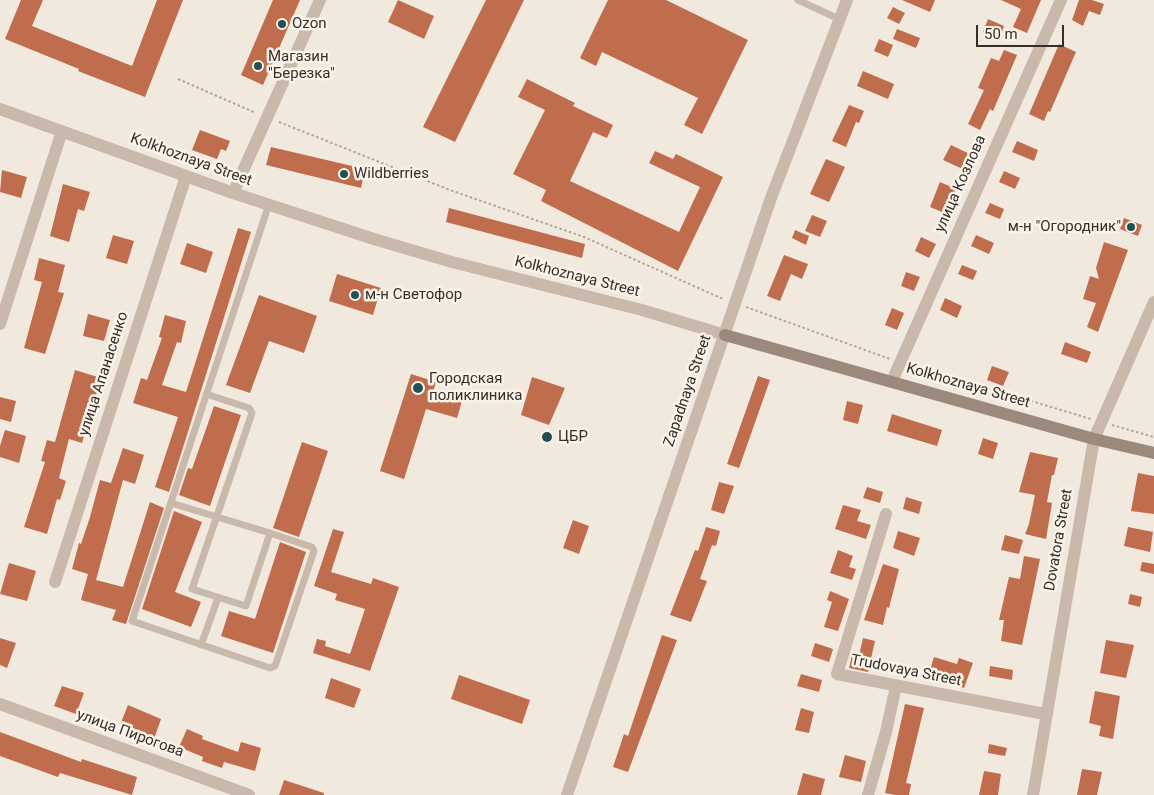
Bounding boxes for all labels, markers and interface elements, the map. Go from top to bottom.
place label: Ozon [292,15,326,33]
scale bar [979,15,1066,47]
marker: Ozon [276,18,288,30]
text: 50 m [984,25,1018,43]
place label: Магазин "Березка" [268,48,335,83]
marker: Магазин "Березка" [252,60,264,72]
street label: Kolkhoznaya Street [128,130,254,190]
street label: улица Козлова [932,133,990,235]
place label: Wildberries [354,165,429,183]
marker: Wildberries [338,168,350,180]
place label: м-н "Огородник" [1008,218,1121,236]
marker: м-н "Огородник" [1125,221,1137,233]
street label: Kolkhoznaya Street [513,253,641,301]
place label: м-н Светофор [365,286,462,304]
marker: м-н Светофор [349,289,361,301]
street label: улица Апанасенко [75,310,133,438]
street label: Zapadnaya Street [660,333,716,449]
street label: Kolkhoznaya Street [904,360,1032,412]
place label: Городская поликлиника [429,370,522,405]
marker: Городская поликлиника [411,381,425,395]
place label: ЦБР [558,428,588,446]
marker: ЦБР [540,430,554,444]
street label: Dovatora Street [1041,488,1077,592]
street label: Trudovaya Street [849,651,963,691]
street label: улица Пирогова [74,706,186,762]

